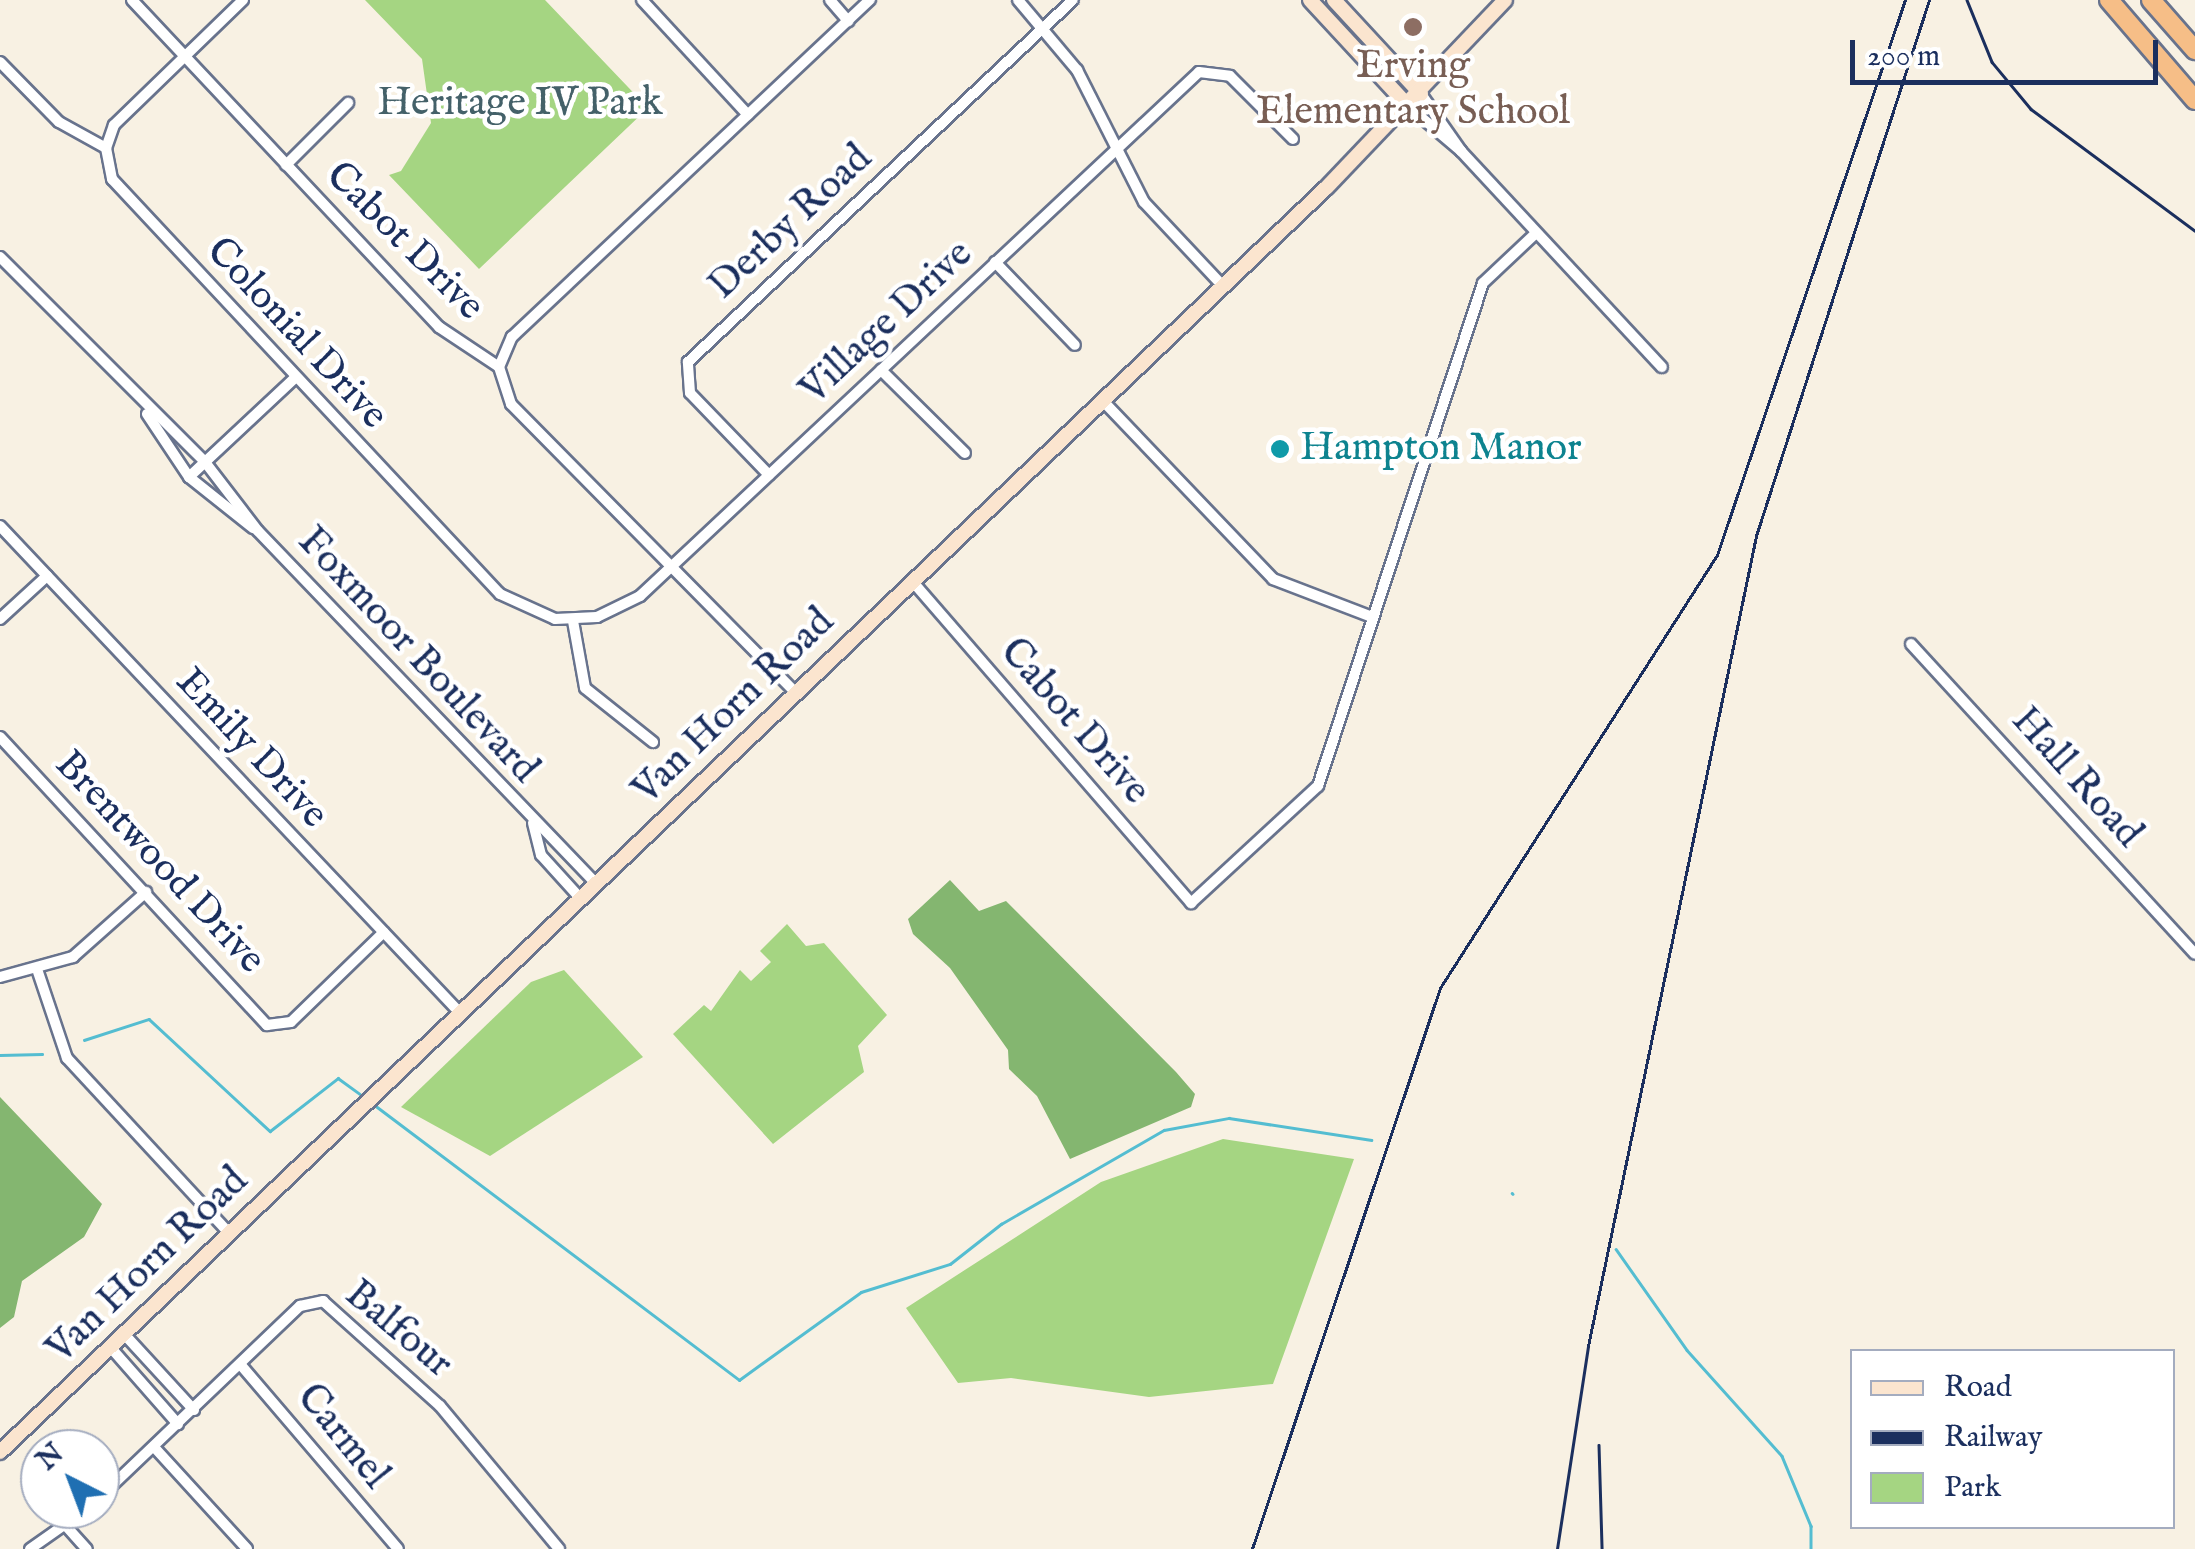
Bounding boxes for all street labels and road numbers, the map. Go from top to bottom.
street label: Derby Road [700,136,882,310]
street label: Cabot Drive [315,153,493,331]
street label: Colonial Drive [195,228,397,440]
street label: Village Drive [791,231,983,415]
street label: Foxmoor Boulevard [286,518,548,794]
street label: Van Horn Road [623,599,845,815]
street label: Cabot Drive [989,629,1159,815]
street label: Emily Drive [165,659,337,839]
street label: Hall Road [2000,698,2152,858]
street label: Brentwood Drive [44,742,274,984]
street label: Van Horn Road [37,1158,259,1374]
street label: Balfour [334,1271,462,1389]
street label: Carmel [285,1375,399,1499]

